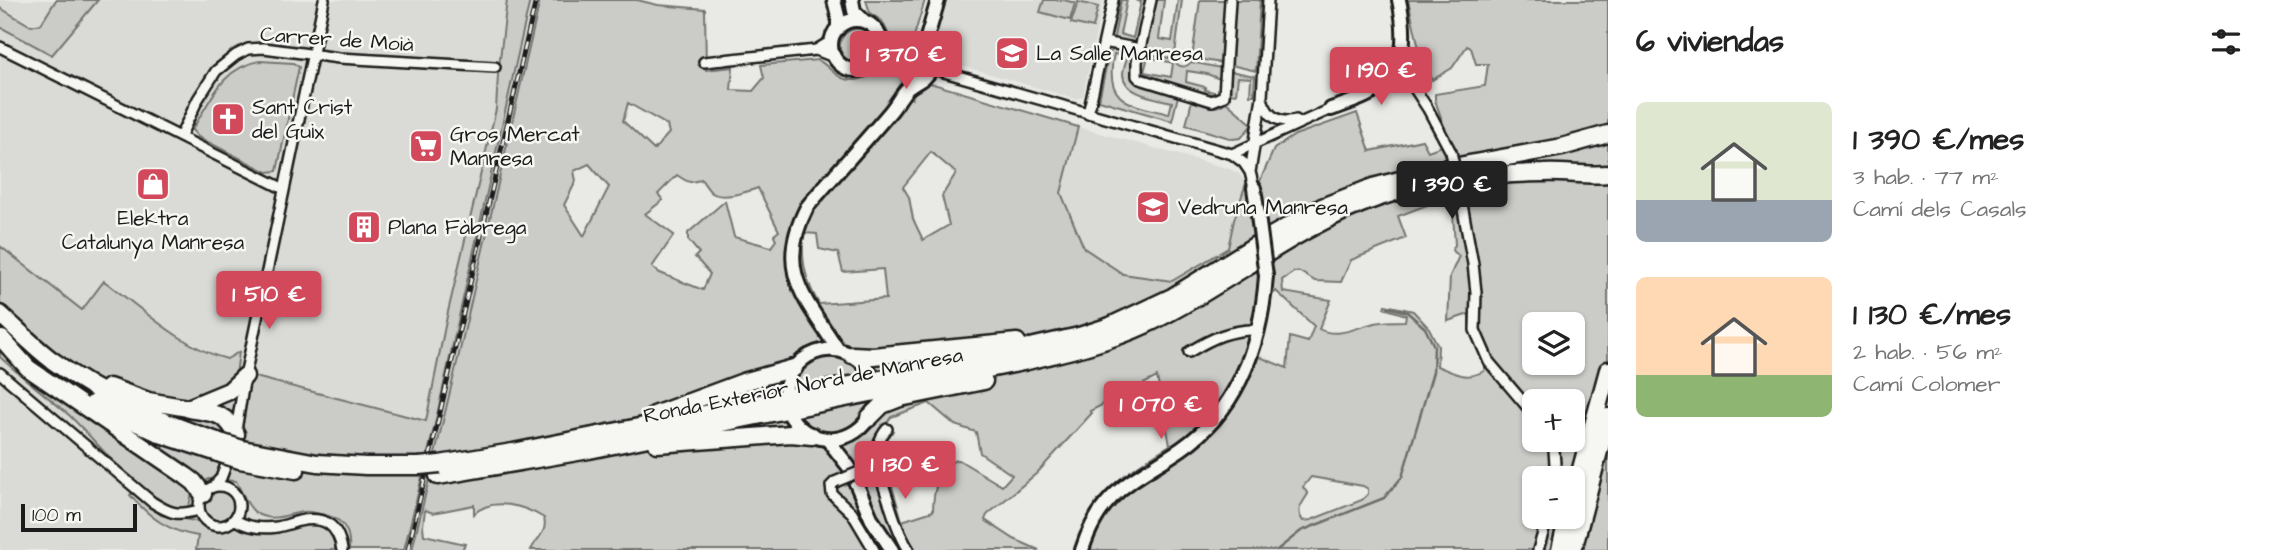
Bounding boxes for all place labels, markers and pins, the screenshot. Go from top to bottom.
pin: 1 370 € [841,32,971,91]
school or university icon: La Salle Manresa [993,34,1031,72]
place label: La Salle Manresa [1036,39,1203,68]
pin: 1 190 € [1316,48,1446,107]
place label: Sant Crist del Guix [252,93,353,146]
church icon: Sant Crist del Guix [209,100,247,138]
place label: Gros Mercat Manresa [450,120,580,173]
supermarket icon: Gros Mercat Manresa [407,127,445,165]
pin: 1 390 € [1387,162,1517,221]
shop icon: Elektra Catalunya Manresa [134,165,172,203]
school or university icon: Vedruna Manresa [1134,188,1172,226]
place label: Vedruna Manresa [1178,193,1348,222]
place label: Elektra Catalunya Manresa [62,204,245,259]
building icon: Plana Fàbrega [345,208,383,246]
place label: Plana Fàbrega [388,213,527,244]
pin: 1 510 € [204,272,334,331]
pin: 1 070 € [1096,382,1226,441]
pin: 1 130 € [840,442,970,501]

